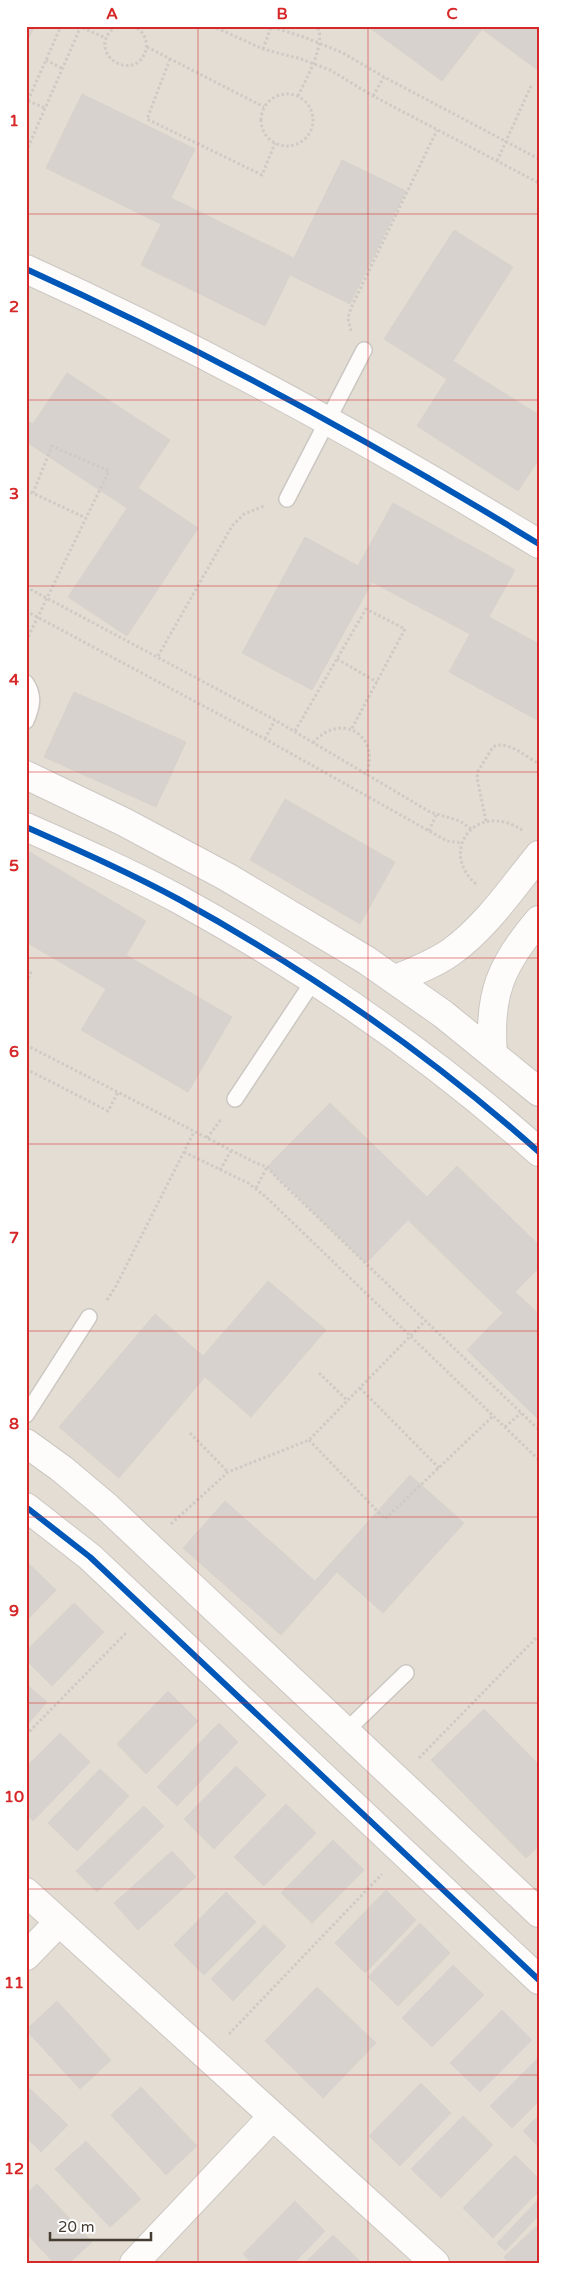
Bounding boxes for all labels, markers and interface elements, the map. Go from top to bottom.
text: A [106,4,118,24]
text: B [276,4,288,24]
text: C [446,4,458,24]
text: 1 [9,111,19,131]
text: 2 [9,297,19,317]
text: 3 [9,484,19,504]
text: 4 [9,670,19,690]
text: 5 [9,856,19,876]
text: 6 [9,1042,19,1062]
text: 7 [9,1228,19,1248]
text: 8 [9,1414,19,1434]
text: 9 [9,1601,19,1621]
text: 10 [4,1787,24,1807]
text: 11 [4,1973,24,1993]
text: 12 [4,2159,24,2179]
scale bar [50,2209,151,2241]
text: 20 m [58,2218,95,2236]

